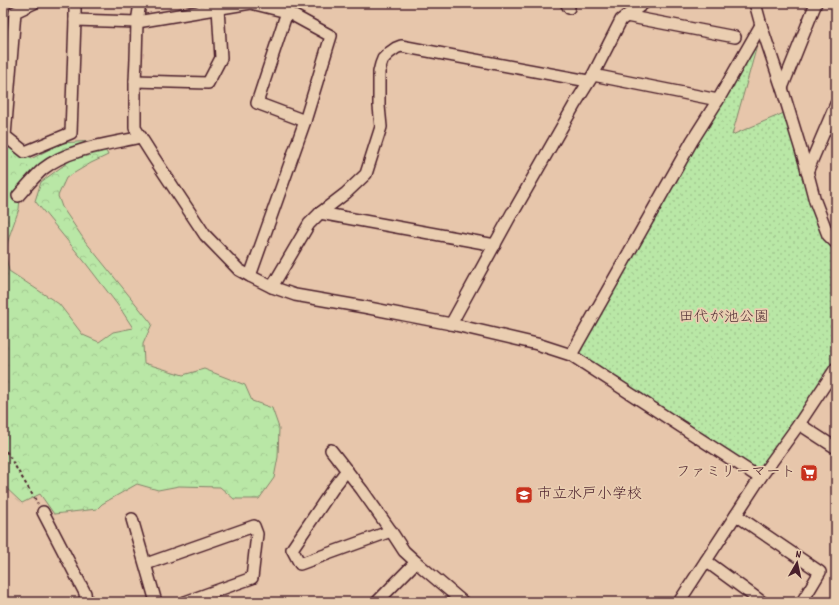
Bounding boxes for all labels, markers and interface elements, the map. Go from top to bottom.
park label: 田代が池公園 [679,307,769,329]
place label: ファミリーマート [676,462,796,484]
supermarket icon: ファミリーマート [799,463,819,483]
place label: 市立水戸小学校 [537,484,642,506]
school or university icon: 市立水戸小学校 [514,485,534,505]
north arrow [777,543,817,583]
text: N [794,547,803,564]

